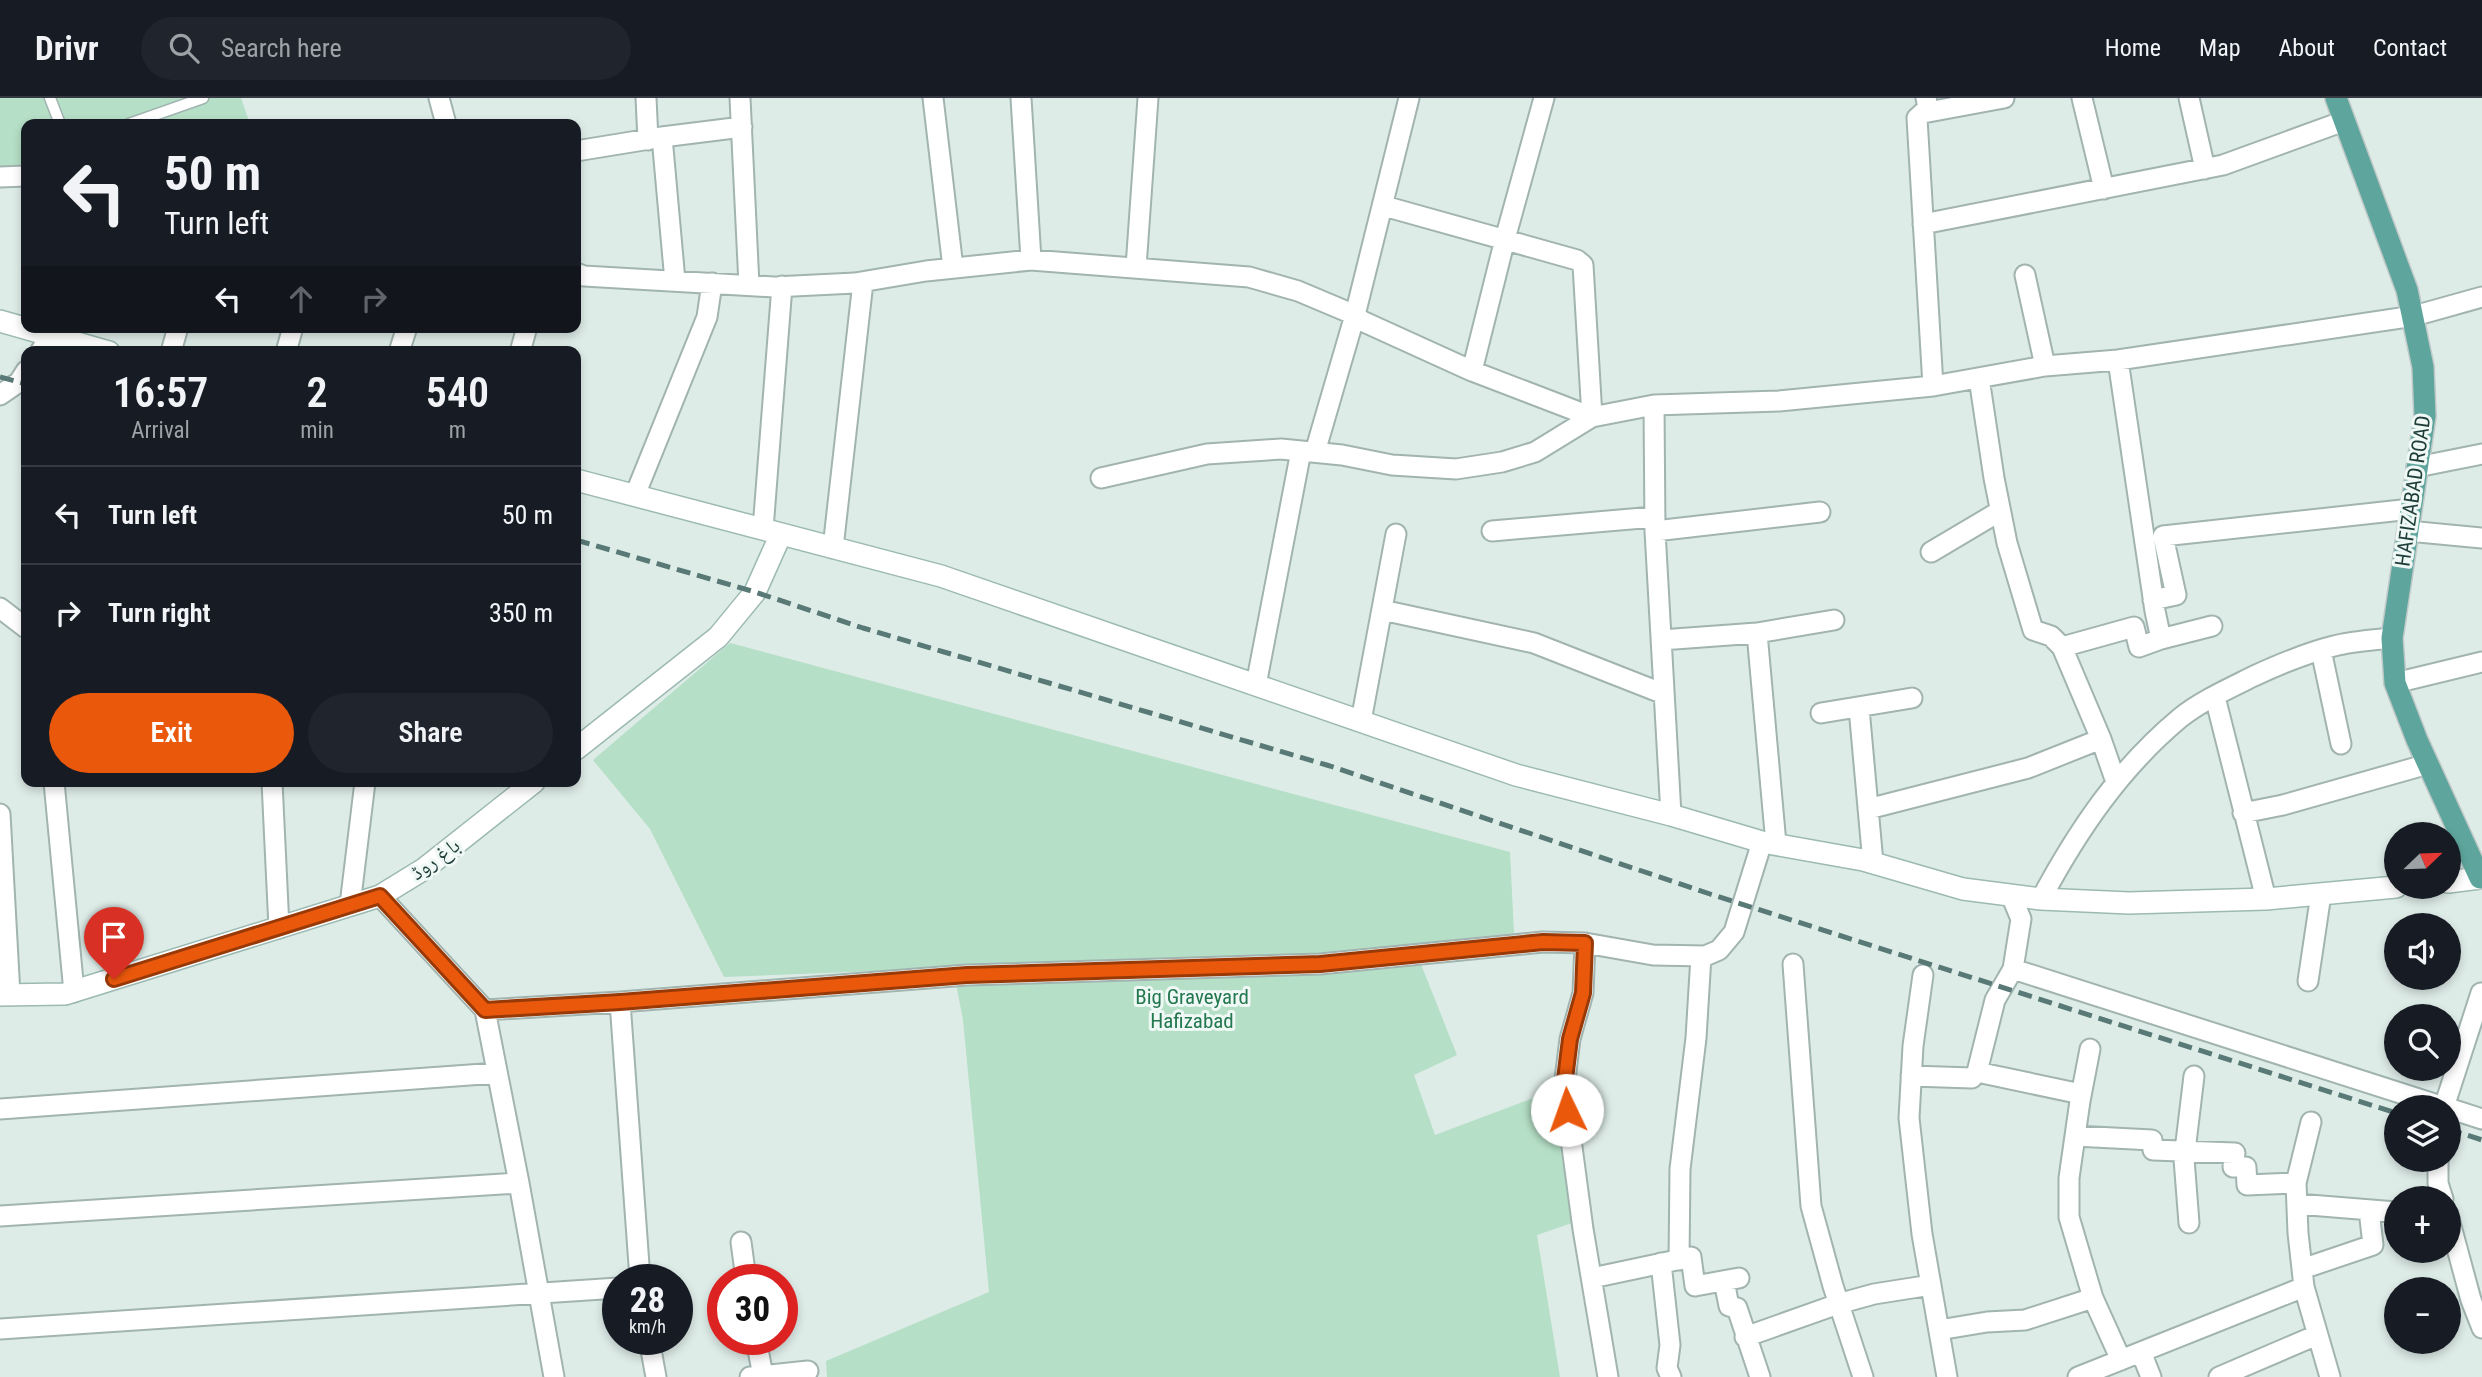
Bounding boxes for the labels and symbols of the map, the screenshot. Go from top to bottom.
street label: HAFIZABAD ROAD [2391,414,2435,568]
north arrow [2384,822,2460,900]
street label: باغ روڈ [406,833,465,886]
pin [84,907,144,979]
park label: Big Graveyard Hafizabad [1135,985,1249,1033]
position arrow [1530,1073,1604,1147]
speed limit sign: 30 [707,1264,798,1355]

